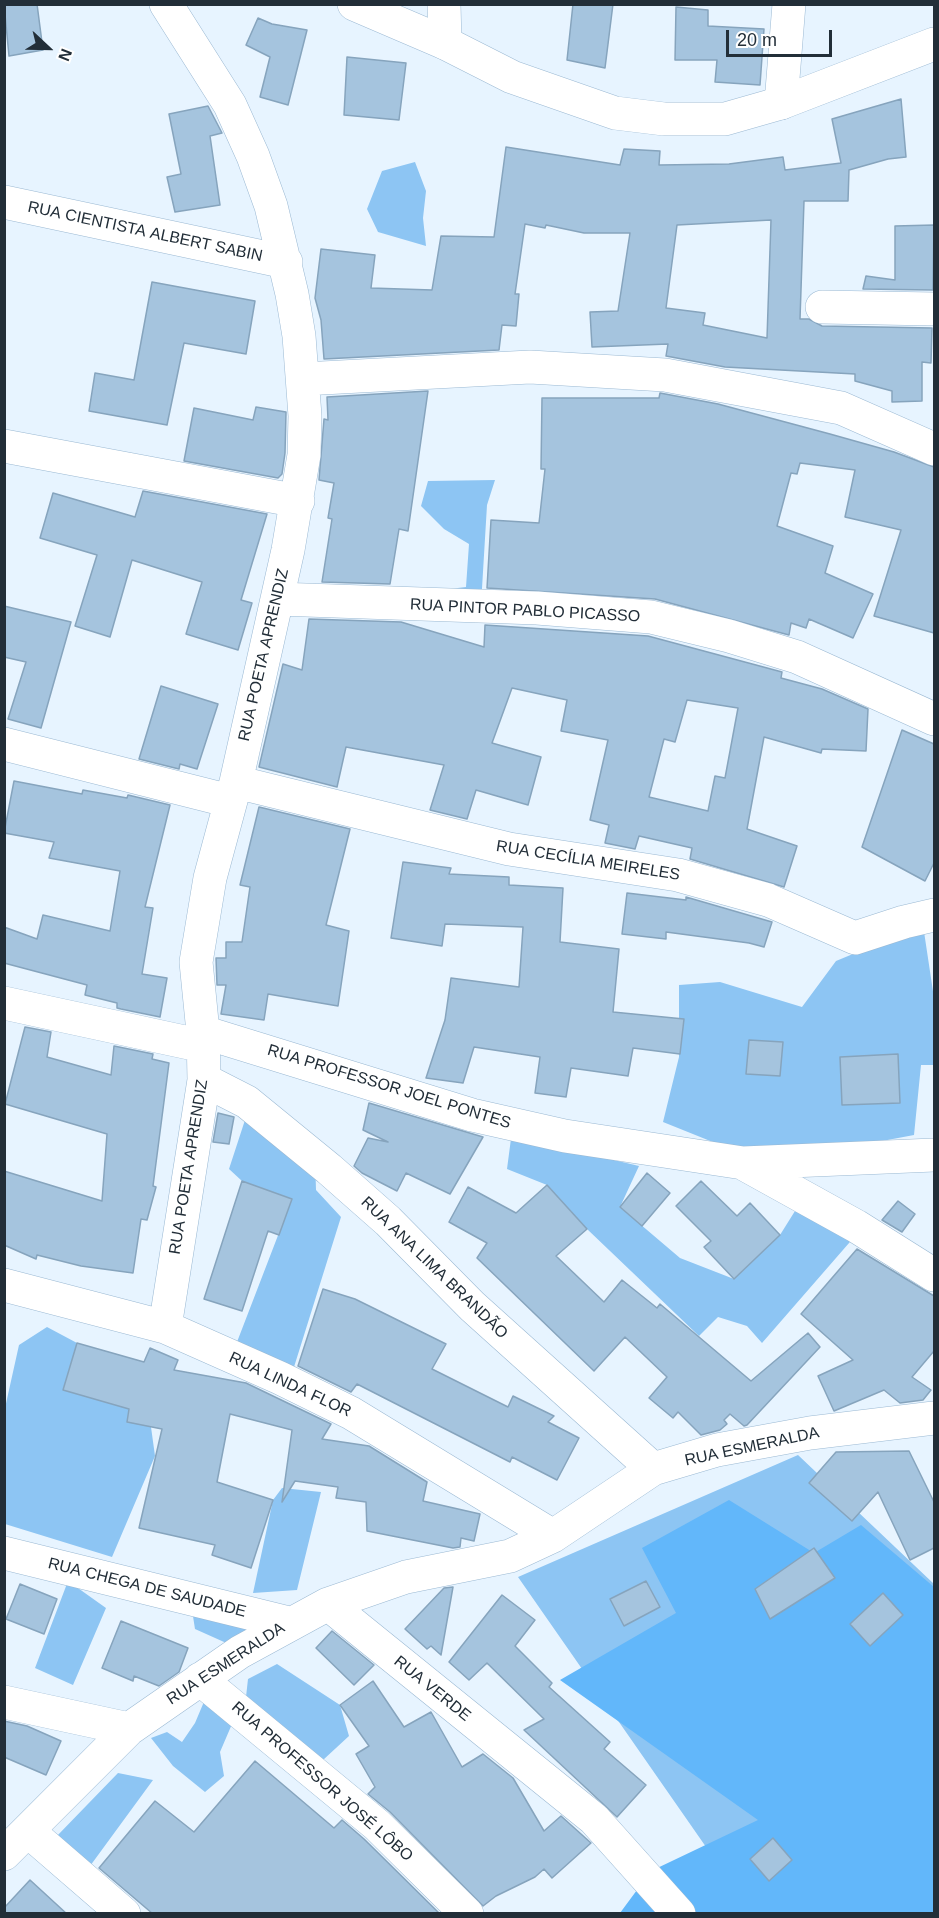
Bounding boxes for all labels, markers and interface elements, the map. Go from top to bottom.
north arrow [18,18,78,78]
scale bar [729,18,836,56]
text: 20 m [737,30,777,50]
text: N [55,46,75,63]
street label: RUA CIENTISTA ALBERT SABIN [26,198,264,266]
street label: RUA POETA APRENDIZ [235,567,293,743]
street label: RUA PINTOR PABLO PICASSO [409,595,641,627]
street label: RUA CECÍLIA MEIRELES [495,837,681,885]
street label: RUA PROFESSOR JOEL PONTES [265,1041,513,1133]
street label: RUA POETA APRENDIZ [166,1078,212,1256]
street label: RUA ANA LIMA BRANDÃO [357,1193,511,1343]
street label: RUA LINDA FLOR [226,1348,354,1422]
street label: RUA ESMERALDA [683,1423,821,1471]
street label: RUA CHEGA DE SAUDADE [46,1554,248,1622]
street label: RUA ESMERALDA [163,1619,289,1709]
street label: RUA VERDE [390,1652,474,1726]
street label: RUA PROFESSOR JOSÉ LÔBO [227,1698,417,1866]

